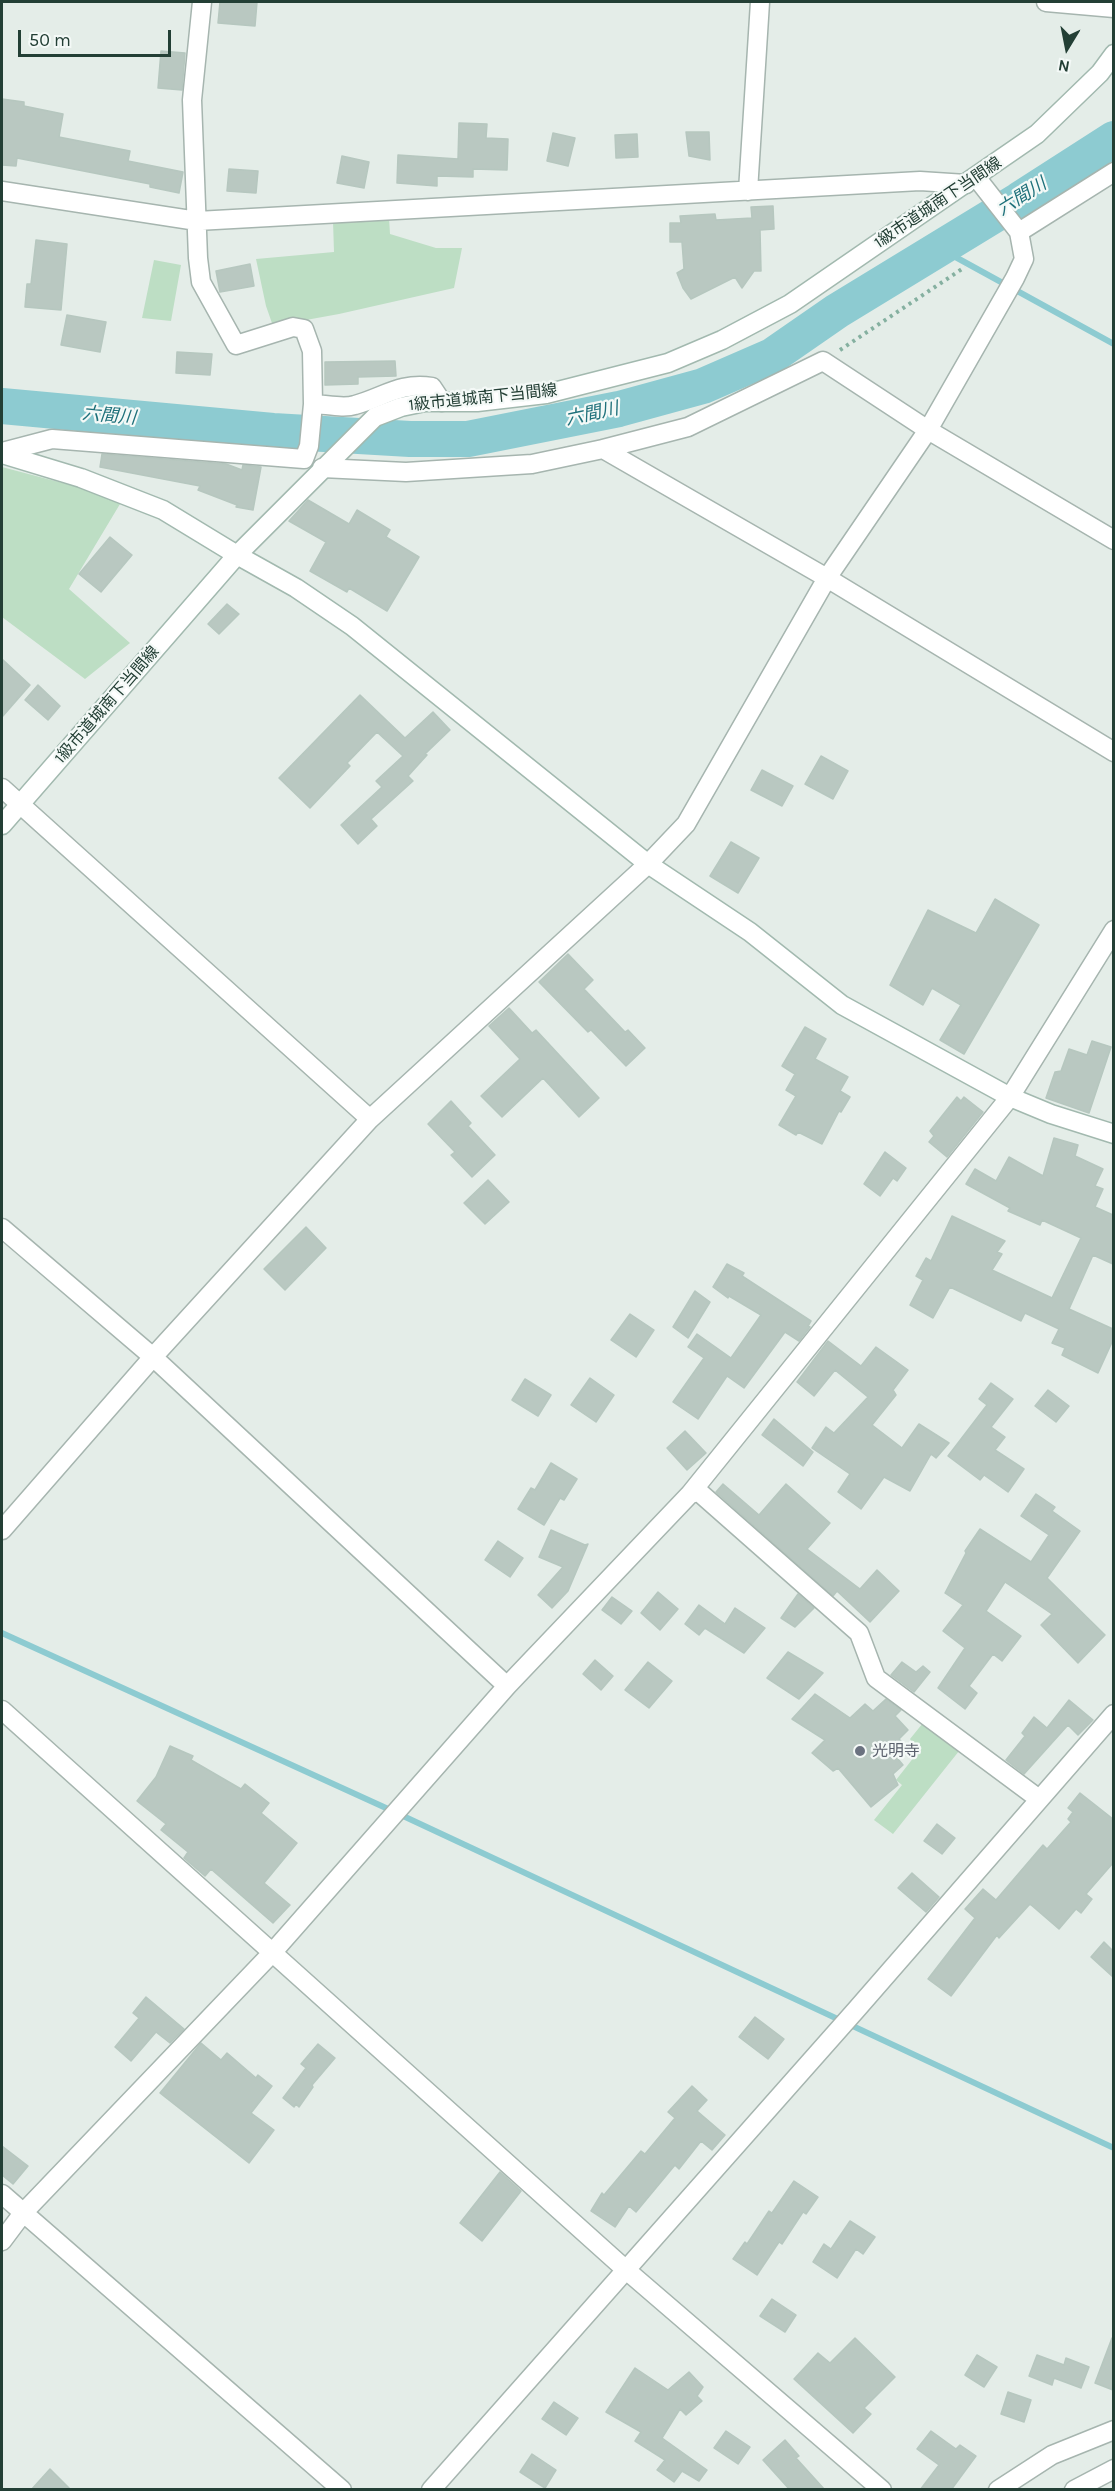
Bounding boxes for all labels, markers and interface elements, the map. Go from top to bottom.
scale bar [21,18,174,56]
north arrow [1037,18,1097,78]
text: 50 m [29,29,71,51]
text: N [1056,56,1071,77]
street label: 1級市道城南下当間線 [871,153,1005,253]
water label: 六間川 [993,174,1051,220]
street label: 1級市道城南下当間線 [408,381,558,415]
water label: 六間川 [563,398,621,430]
water label: 六間川 [81,403,137,429]
street label: 1級市道城南下当間線 [51,642,163,768]
place label: 光明寺 [872,1741,920,1761]
marker: 光明寺 [853,1744,867,1758]

